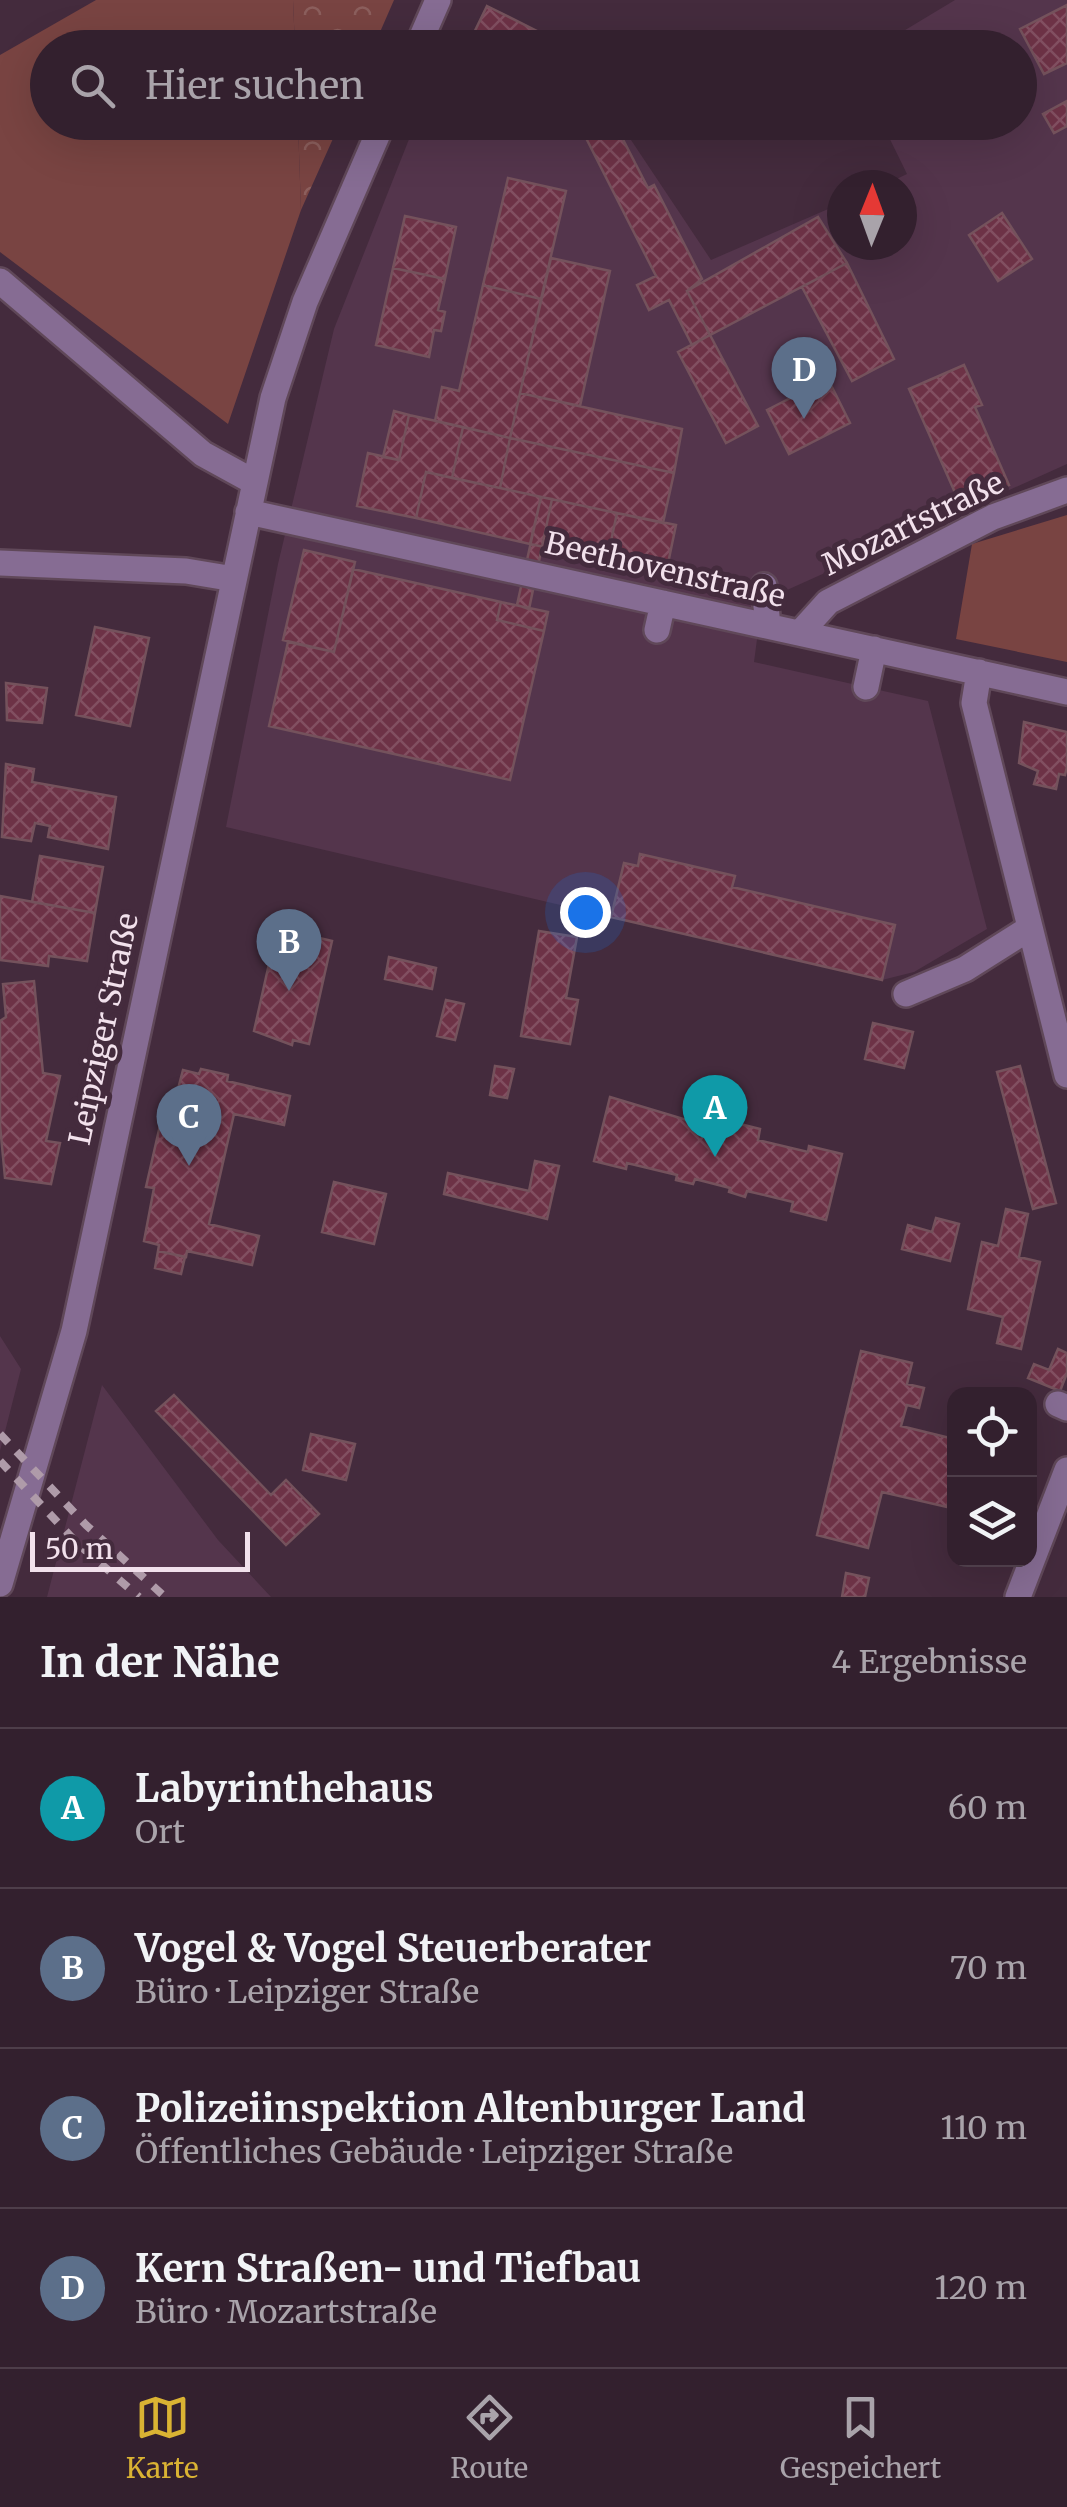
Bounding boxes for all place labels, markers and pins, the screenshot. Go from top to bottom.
pin: D [772,336,836,419]
pin: B [256,908,322,991]
pin: A [682,1074,748,1157]
pin: C [156,1084,222,1166]

